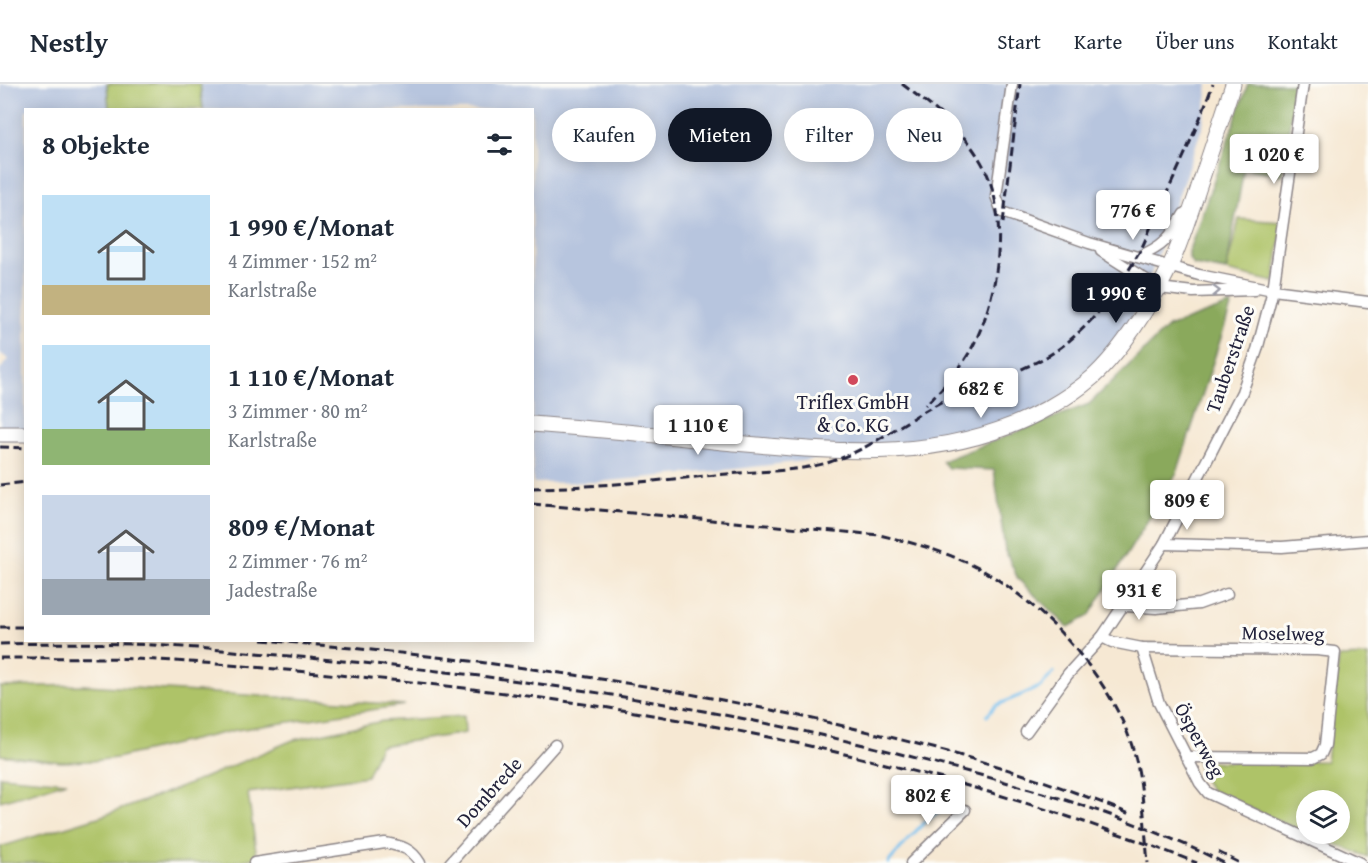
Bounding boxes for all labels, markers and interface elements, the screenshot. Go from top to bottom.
text: Nestly [30,21,108,62]
text: Start [997,26,1041,57]
text: Karte [1074,26,1122,57]
text: Über uns [1155,26,1235,57]
text: Kontakt [1268,26,1338,57]
chip: Kaufen [552,108,656,162]
chip: Mieten [668,108,772,162]
chip: Filter [784,108,874,162]
chip: Neu [886,108,963,162]
text: 8 Objekte [42,125,150,164]
icon: filters [483,128,516,161]
pin: 1 020 € [1219,134,1329,185]
text: 1 020 € [1244,139,1304,168]
pin: 776 € [1091,190,1175,241]
text: 776 € [1110,195,1156,224]
text: 1 990 €/Monat [228,207,394,246]
icon: home [90,219,162,291]
text: 4 Zimmer · 152 m² [228,246,377,275]
pin: 1 990 € [1061,273,1171,324]
text: Karlstraße [228,275,317,304]
text: 1 990 € [1086,278,1146,307]
one-way arrow [1211,285,1220,298]
street label: Tauberstraße [1198,301,1262,417]
text: 1 110 €/Monat [228,357,394,396]
pin: 682 € [939,368,1023,419]
icon: home [90,369,162,441]
marker: Triflex GmbH & Co. KG [846,373,860,387]
text: 682 € [958,373,1004,402]
place label: Triflex GmbH & Co. KG [797,387,909,439]
text: 3 Zimmer · 80 m² [228,396,367,425]
pin: 1 110 € [643,405,753,456]
text: 1 110 € [668,410,728,439]
text: Karlstraße [228,425,317,454]
pin: 809 € [1145,480,1229,531]
text: 809 € [1164,485,1210,514]
text: 809 €/Monat [228,507,375,546]
icon: home [90,519,162,591]
text: 2 Zimmer · 76 m² [228,546,367,575]
pin: 931 € [1097,570,1181,621]
text: Jadestraße [228,575,317,604]
text: 931 € [1116,575,1162,604]
street label: Moselweg [1241,617,1325,648]
street label: Ösperweg [1168,697,1233,783]
street label: Dombrede [449,750,528,833]
pin: 802 € [886,775,970,826]
text: 802 € [905,780,951,809]
map controls [1296,790,1350,844]
button: layers [1296,790,1350,844]

